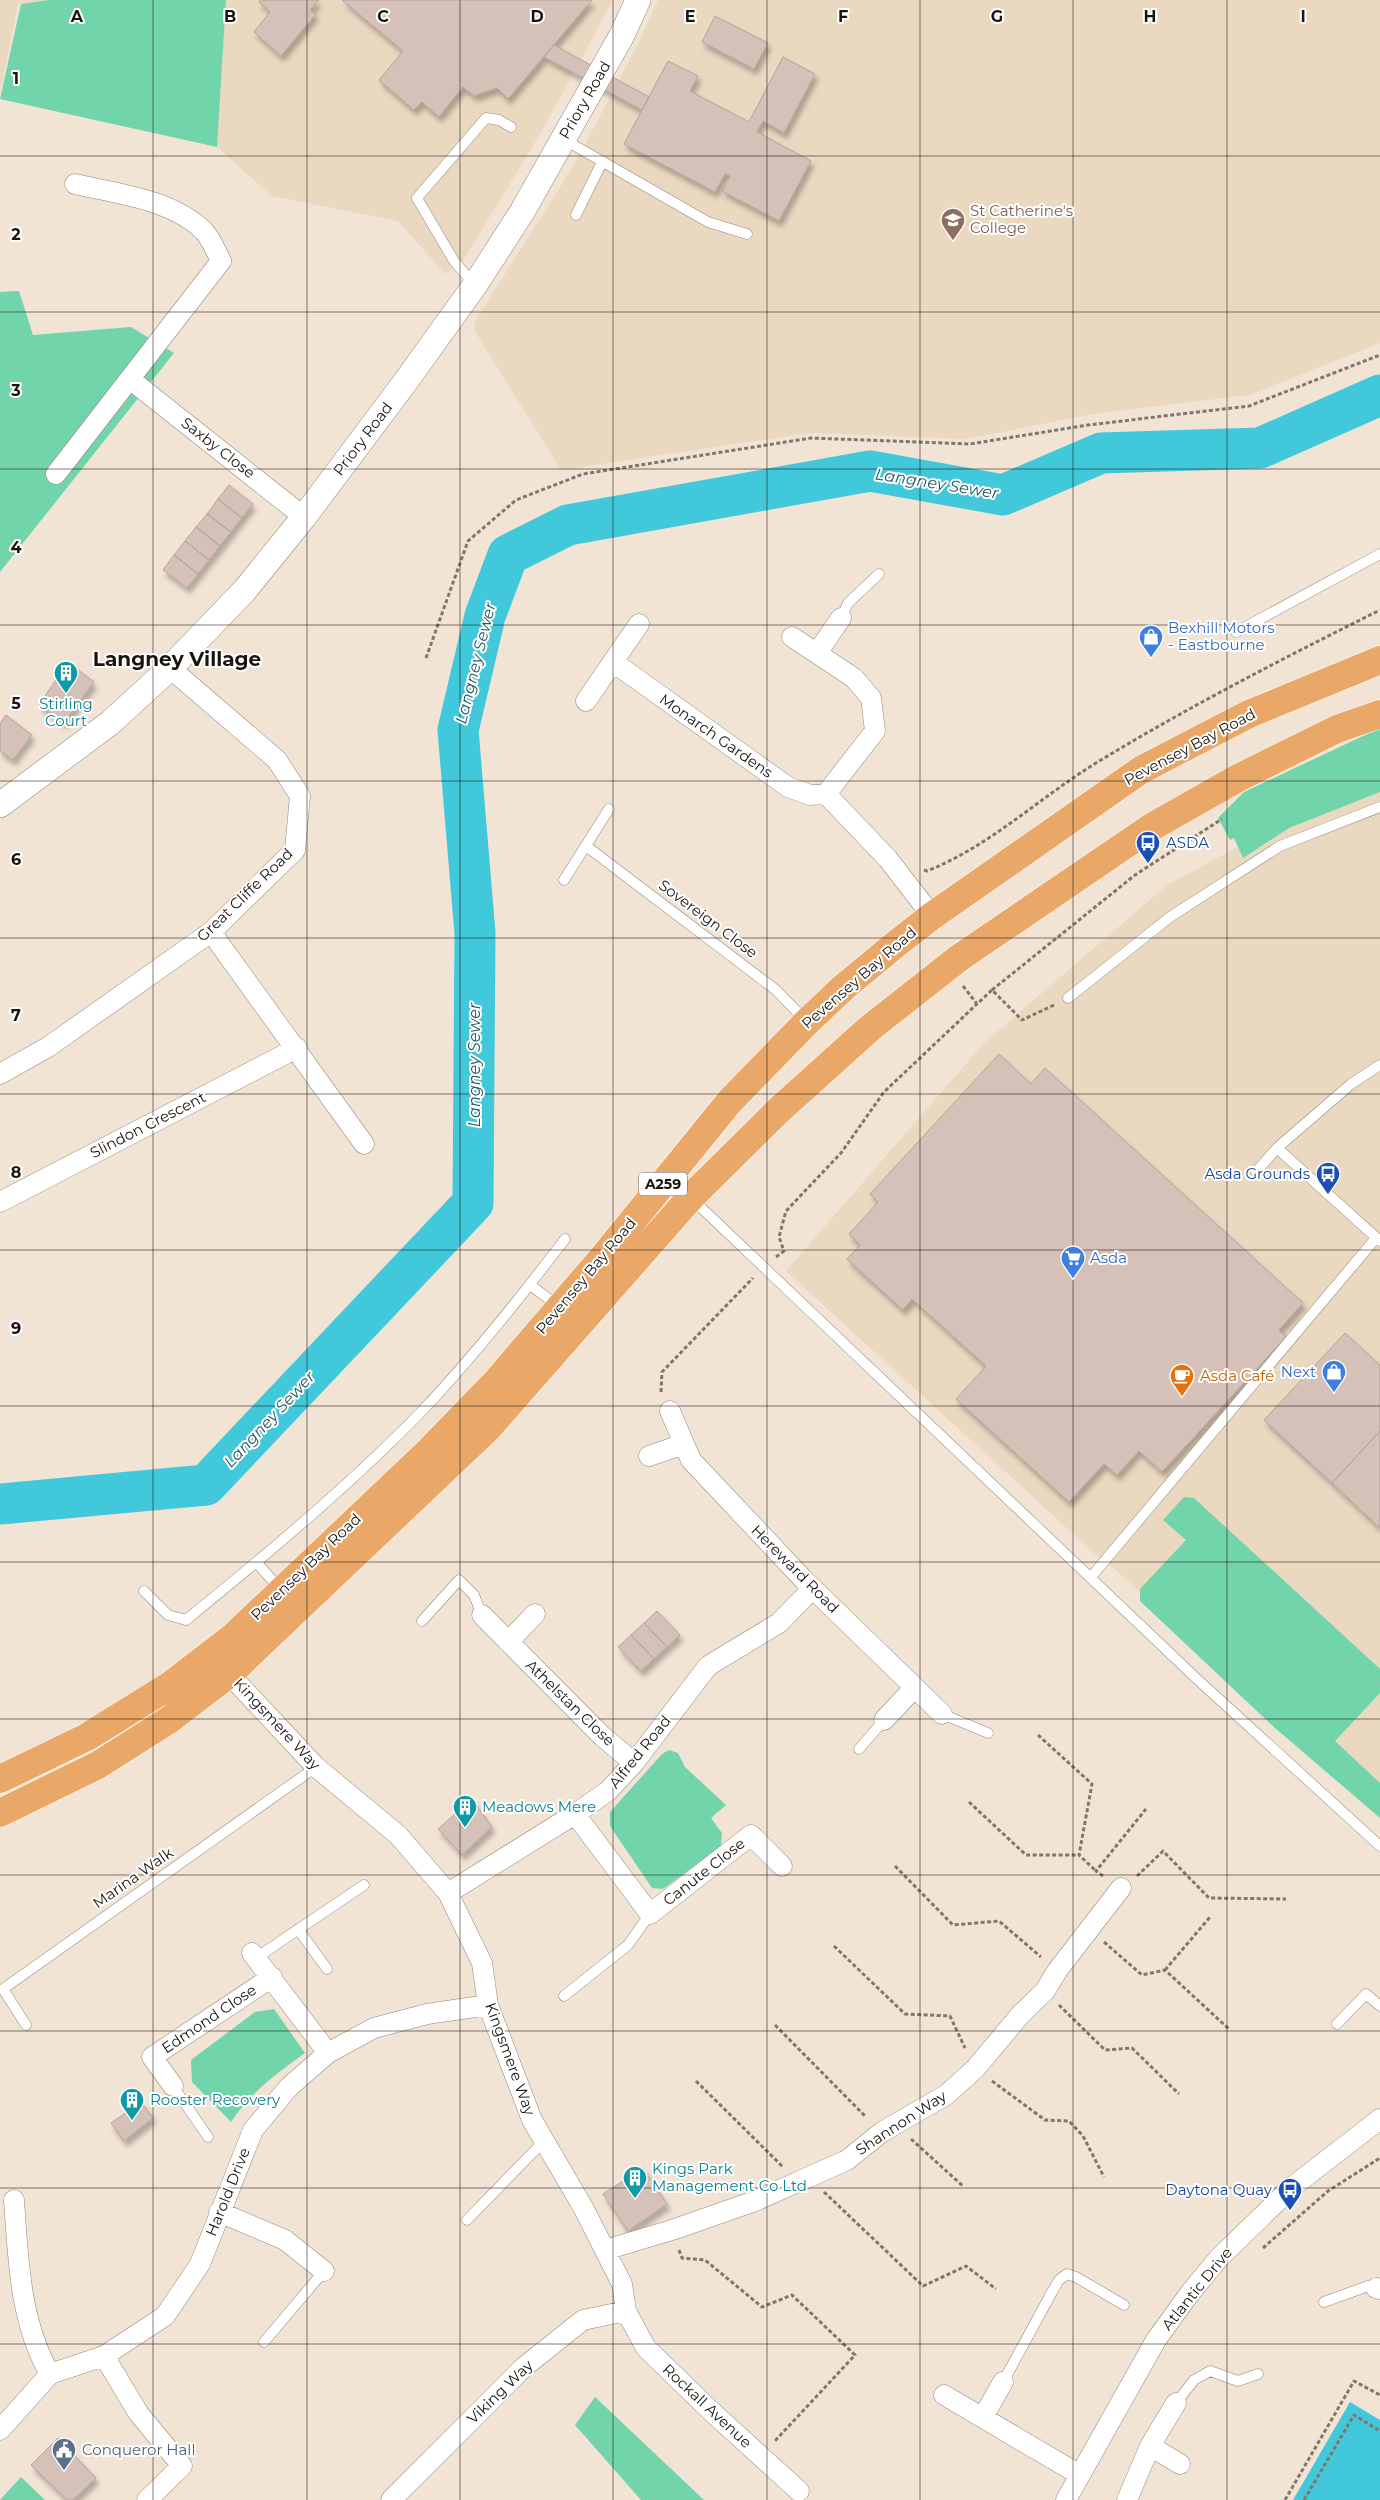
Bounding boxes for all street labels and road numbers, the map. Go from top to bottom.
street label: Priory Road [555,57,615,142]
street label: Priory Road [329,398,396,479]
street label: Saxby Close [178,413,259,482]
street label: Monarch Gardens [656,689,777,782]
street label: Pevensey Bay Road [1121,704,1259,789]
street label: Great Cliffe Road [193,844,297,945]
street label: Sovereign Close [655,875,762,962]
street label: Pevensey Bay Road [797,923,920,1033]
street label: Slindon Crescent [87,1087,209,1162]
road number: A259 [639,1172,687,1196]
street label: Pevensey Bay Road [531,1214,640,1338]
street label: Pevensey Bay Road [247,1509,365,1624]
street label: Hereward Road [747,1521,843,1617]
street label: Athelstan Close [522,1655,619,1750]
street label: Kingsmere Way [230,1674,325,1774]
street label: Alfred Road [605,1711,675,1792]
street label: Canute Close [659,1834,748,1910]
street label: Marina Walk [89,1843,177,1912]
street label: Edmond Close [158,1980,260,2057]
street label: Kingsmere Way [481,2000,540,2119]
street label: Shannon Way [852,2086,950,2159]
street label: Harold Drive [201,2145,254,2239]
street label: Atlantic Drive [1157,2243,1236,2334]
street label: Viking Way [463,2355,537,2428]
street label: Rockall Avenue [659,2360,756,2452]

